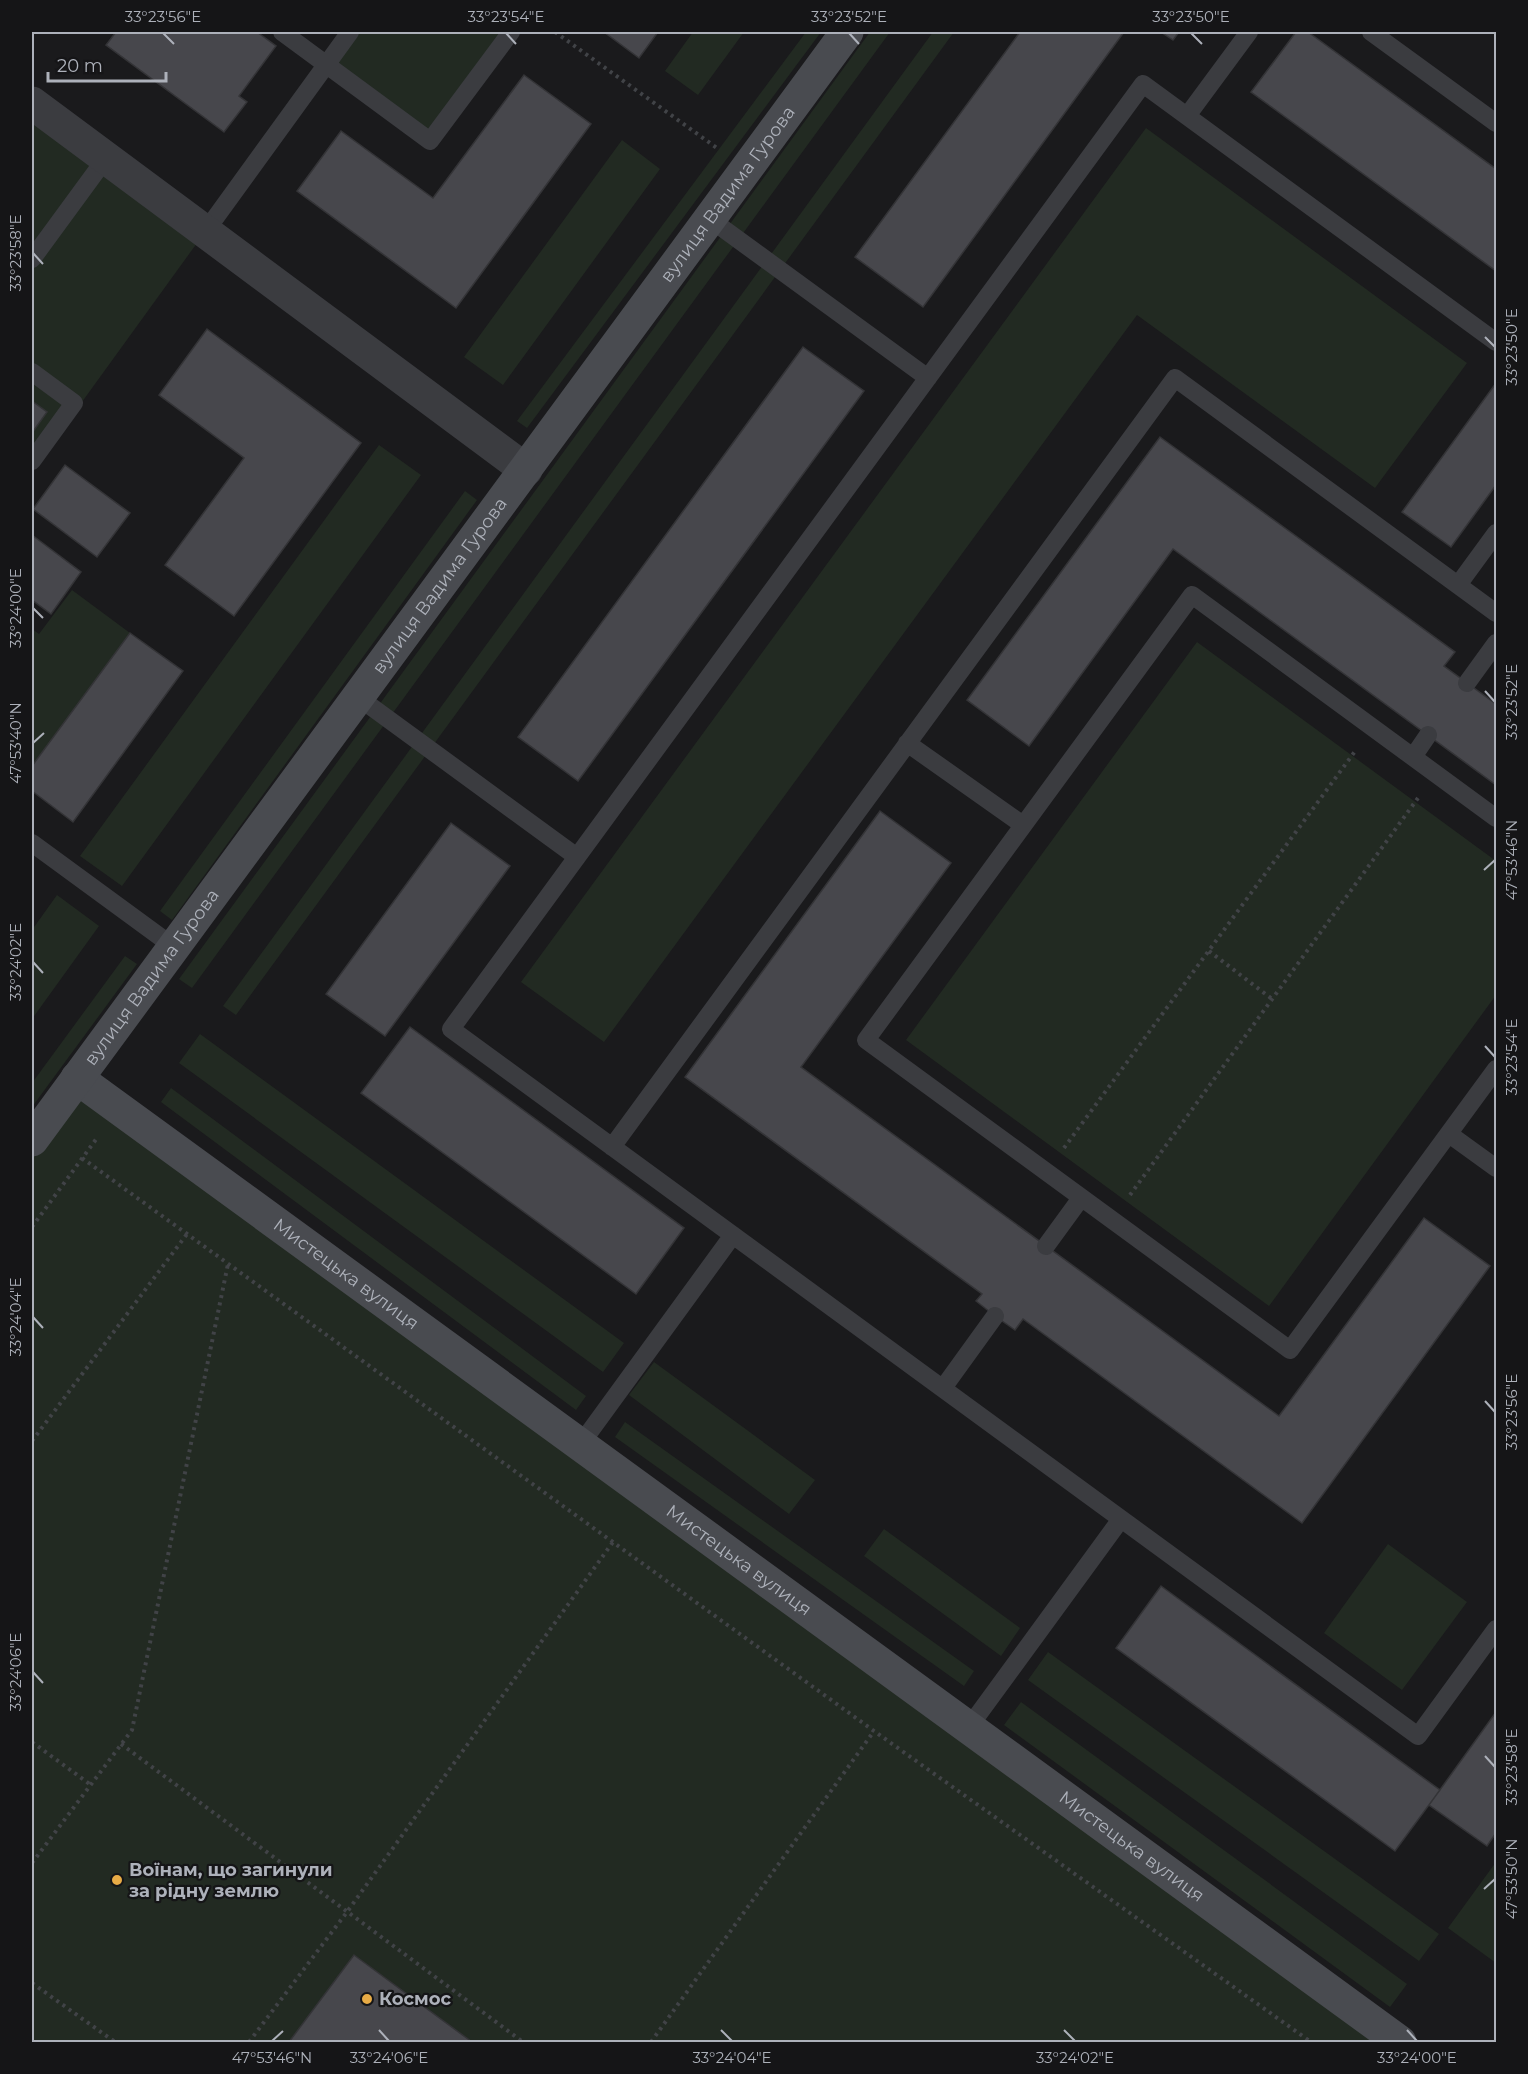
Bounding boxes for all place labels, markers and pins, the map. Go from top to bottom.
place label: Воїнам, що загинули за рідну землю [129,1859,332,1902]
marker: Воїнам, що загинули за рідну землю [110,1873,124,1887]
place label: Космос [379,1988,452,2010]
marker: Космос [360,1992,374,2006]

